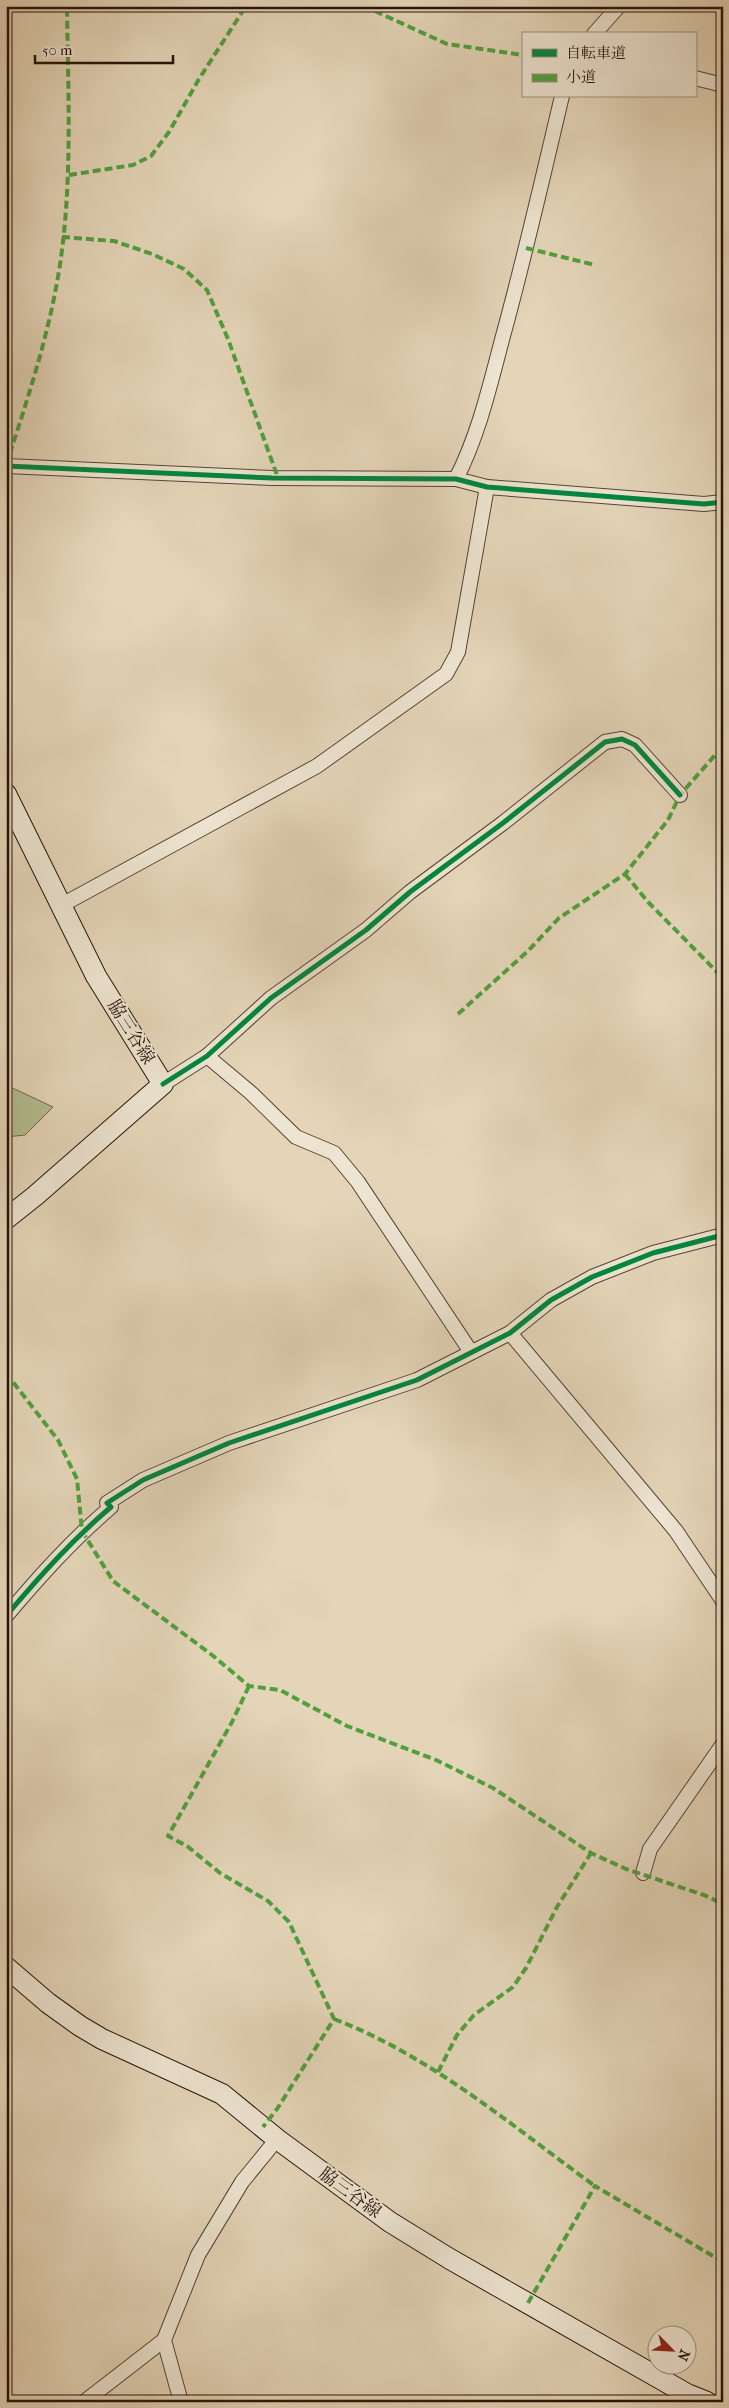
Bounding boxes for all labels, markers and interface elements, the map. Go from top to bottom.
scale bar [35,32,172,64]
legend [522,32,696,98]
text: 50 m [42,41,73,59]
text: 自転車道 [566,44,626,62]
text: 小道 [566,68,596,86]
street label: 脇三谷線 [103,996,159,1068]
street label: 脇三谷線 [315,2163,385,2223]
north arrow [646,2326,696,2376]
text: N [673,2347,693,2364]

